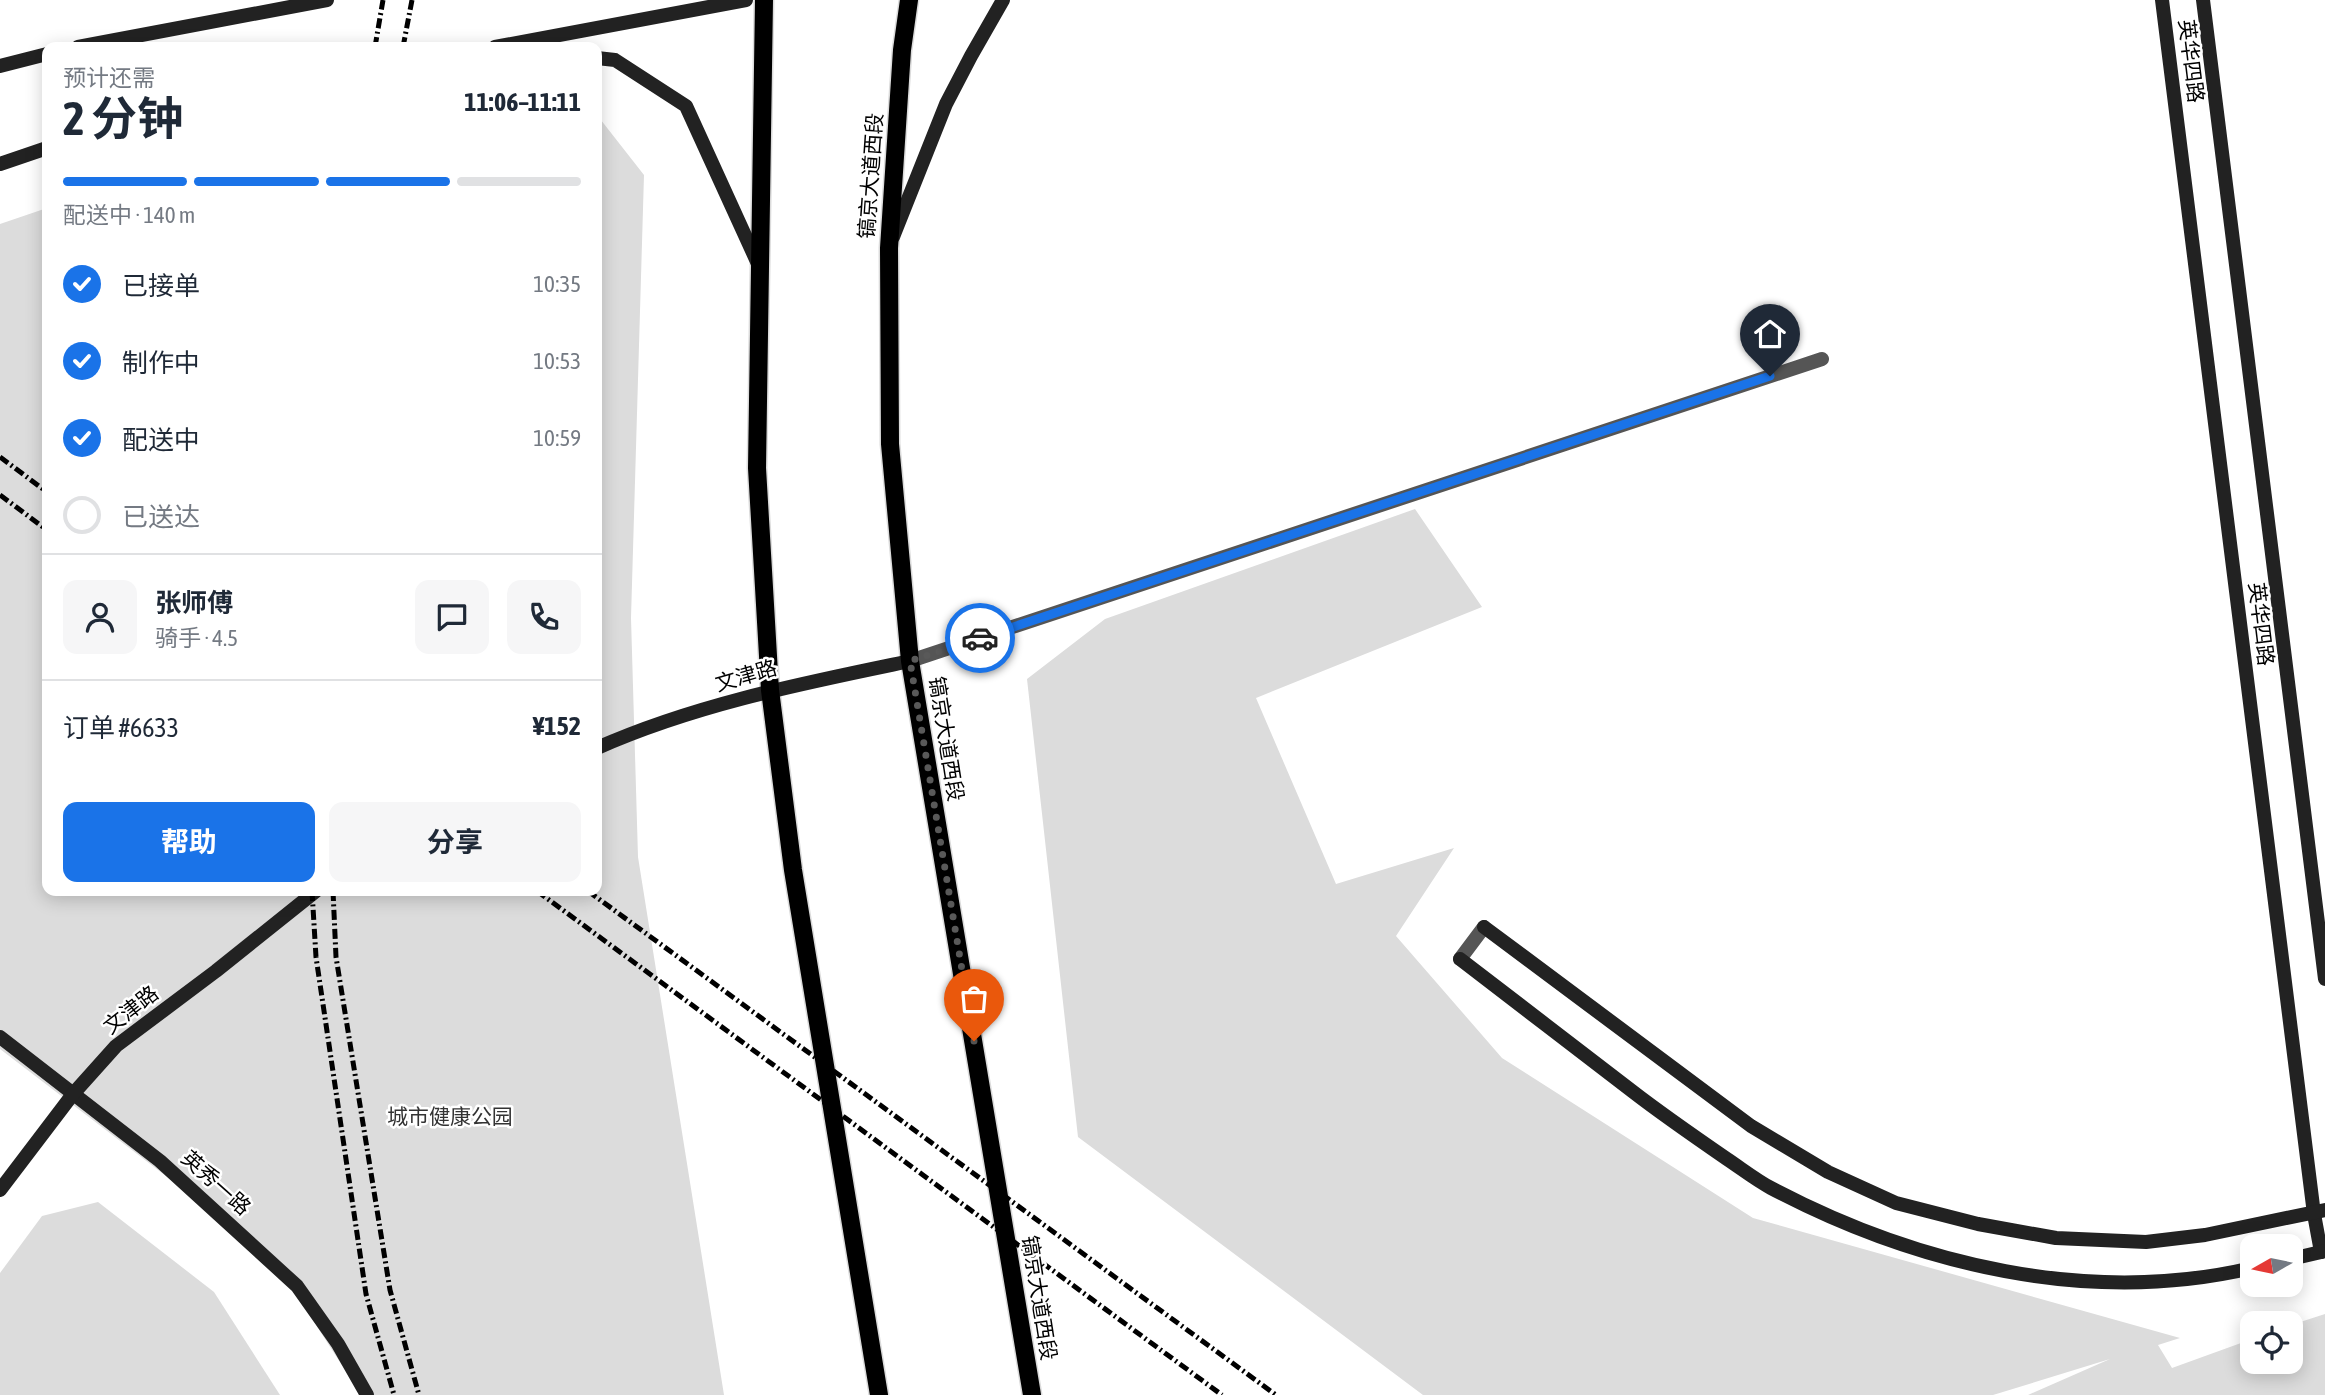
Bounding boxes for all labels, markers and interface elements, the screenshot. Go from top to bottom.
street label: 英华四路 [2175,18,2209,104]
text: 预计还需 [63,65,155,91]
text: 11:06–11:11 [464,87,581,117]
text: 2 分钟 [63,92,183,145]
street label: 镐京大道西段 [854,112,886,240]
text: 配送中 · 140 m [63,202,195,228]
icon: check [63,265,101,303]
text: 已接单 [122,271,200,301]
text: 10:35 [533,271,581,297]
pin [1740,304,1800,376]
icon: home [1751,315,1789,353]
icon: check [63,342,101,380]
text: 制作中 [122,348,200,378]
text: 10:53 [533,348,581,374]
icon: check [63,419,101,457]
text: 配送中 [122,425,200,455]
text: 10:59 [533,425,581,451]
text: 已送达 [122,502,200,532]
button: person [63,580,137,654]
button: chat [415,580,489,654]
button: phone [507,580,581,654]
street label: 英华四路 [2245,581,2279,667]
text: 张师傅 [155,588,233,618]
courier [945,603,1015,673]
icon: car [961,619,999,657]
text: 骑手 · 4.5 [155,625,238,651]
street label: 文津路 [712,655,779,695]
street label: 镐京大道西段 [925,675,969,803]
text: ¥152 [533,711,581,741]
text: 订单 #6633 [63,713,179,743]
button: 帮助 [63,802,315,882]
button: 分享 [329,802,581,882]
pin [944,969,1004,1041]
street label: 文津路 [98,980,163,1038]
icon: bag [955,980,993,1018]
park label: 城市健康公园 [387,1104,513,1128]
street label: 英秀一路 [177,1145,256,1219]
street label: 镐京大道西段 [1018,1234,1062,1362]
north arrow [2240,1234,2303,1297]
map controls [2240,1234,2303,1374]
button: locate [2240,1311,2303,1374]

